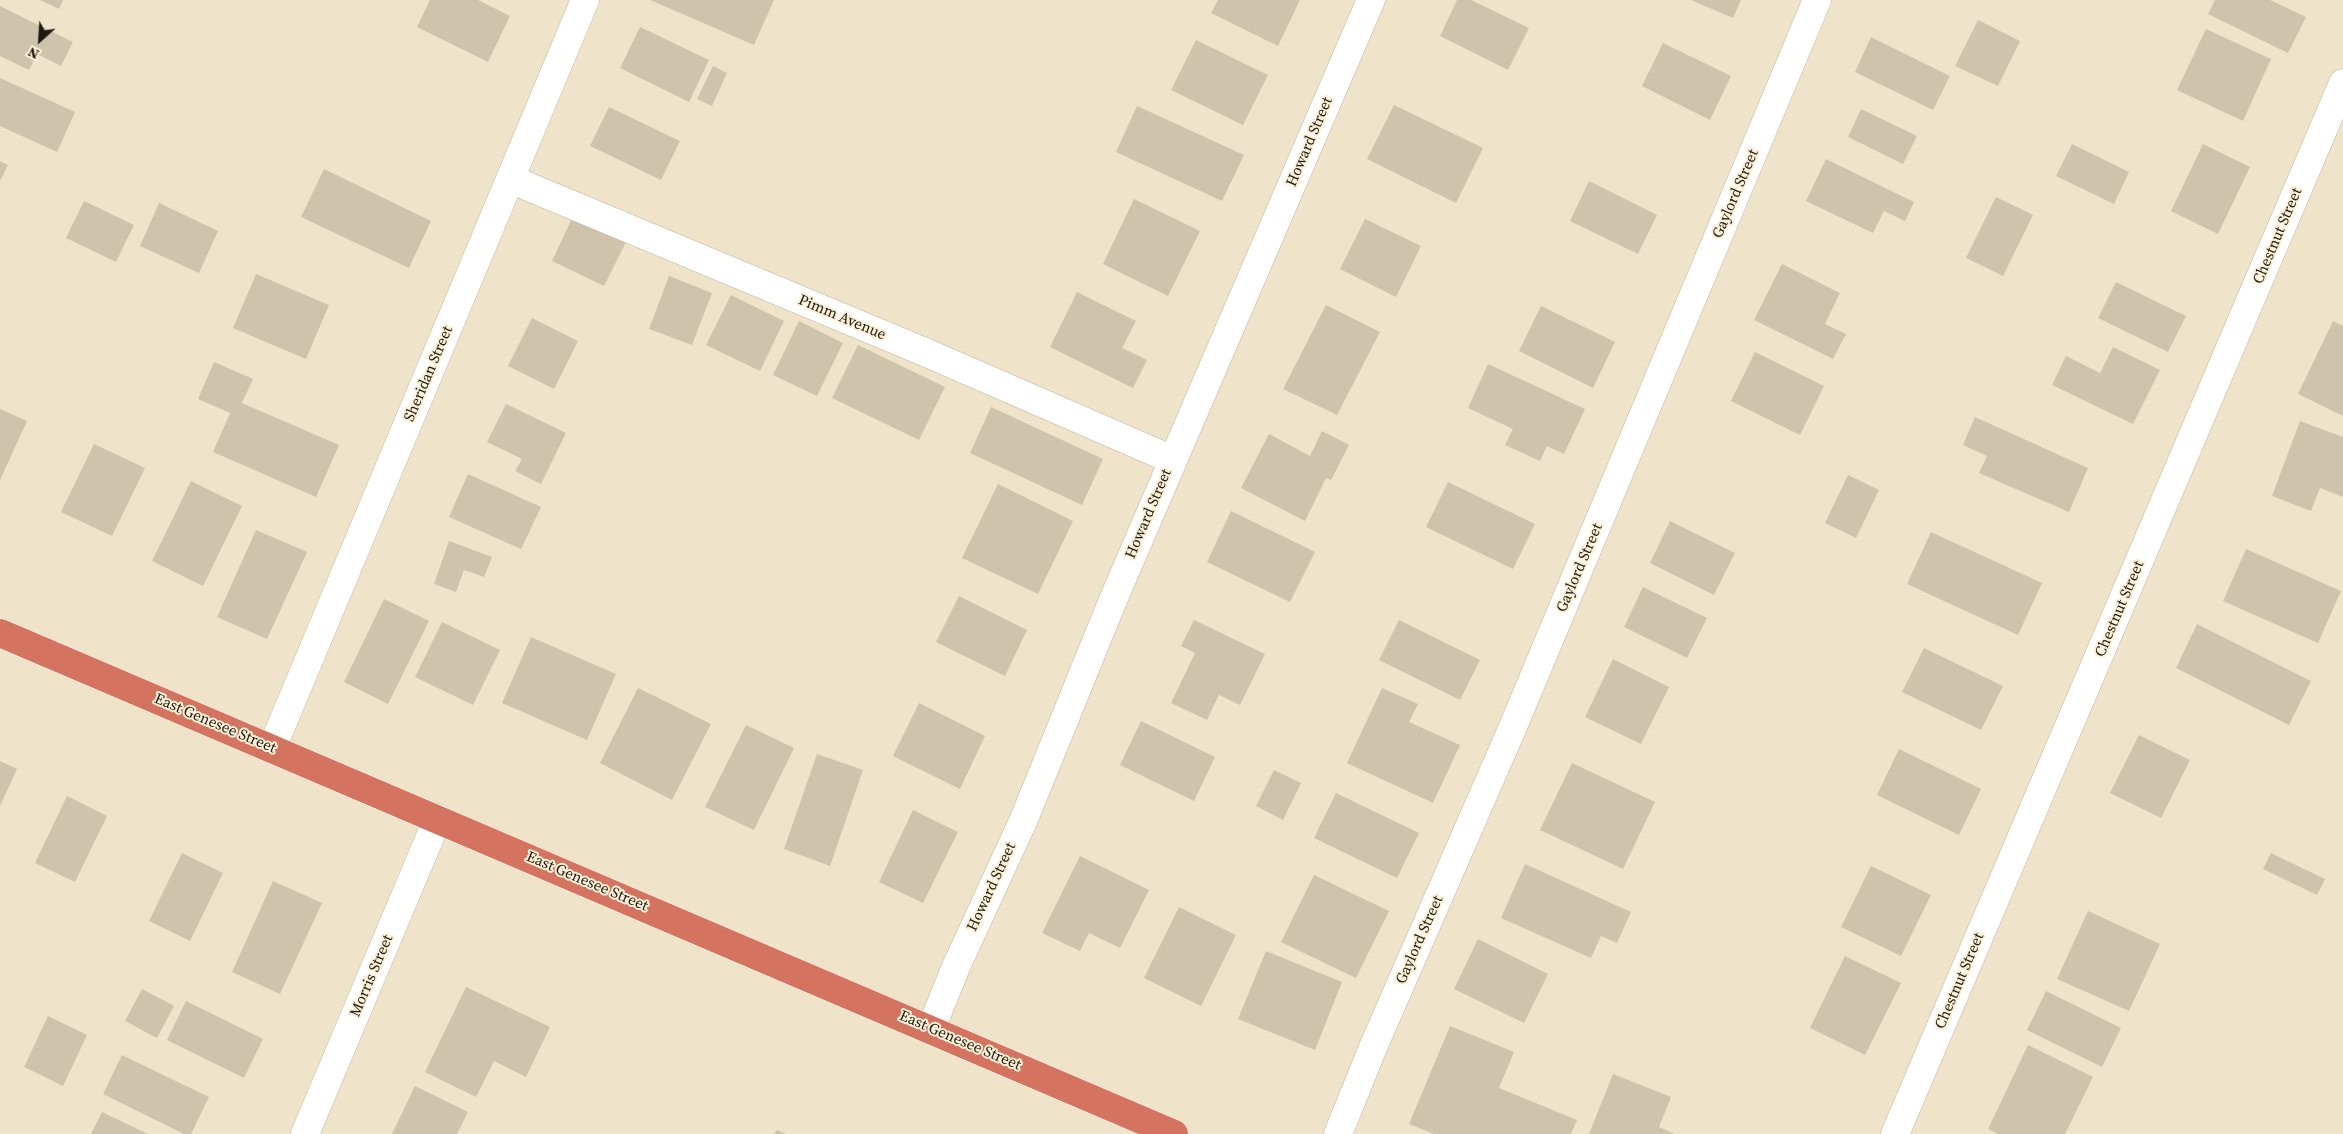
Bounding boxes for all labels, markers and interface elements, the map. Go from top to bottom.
north arrow [15,15,65,65]
text: N [24,42,42,65]
street label: Howard Street [1283,95,1337,189]
street label: Gaylord Street [1709,147,1763,241]
street label: Chestnut Street [2250,185,2306,287]
street label: Pimm Avenue [796,292,888,344]
street label: Sheridan Street [401,323,457,425]
street label: Howard Street [1122,467,1176,561]
street label: Gaylord Street [1553,521,1607,615]
street label: Chestnut Street [2092,558,2148,660]
street label: East Genesee Street [152,690,278,758]
street label: Howard Street [964,840,1020,934]
street label: East Genesee Street [524,848,650,916]
street label: Gaylord Street [1393,893,1447,987]
street label: Chestnut Street [1932,930,1988,1032]
street label: Morris Street [347,932,397,1020]
street label: East Genesee Street [897,1007,1023,1075]

